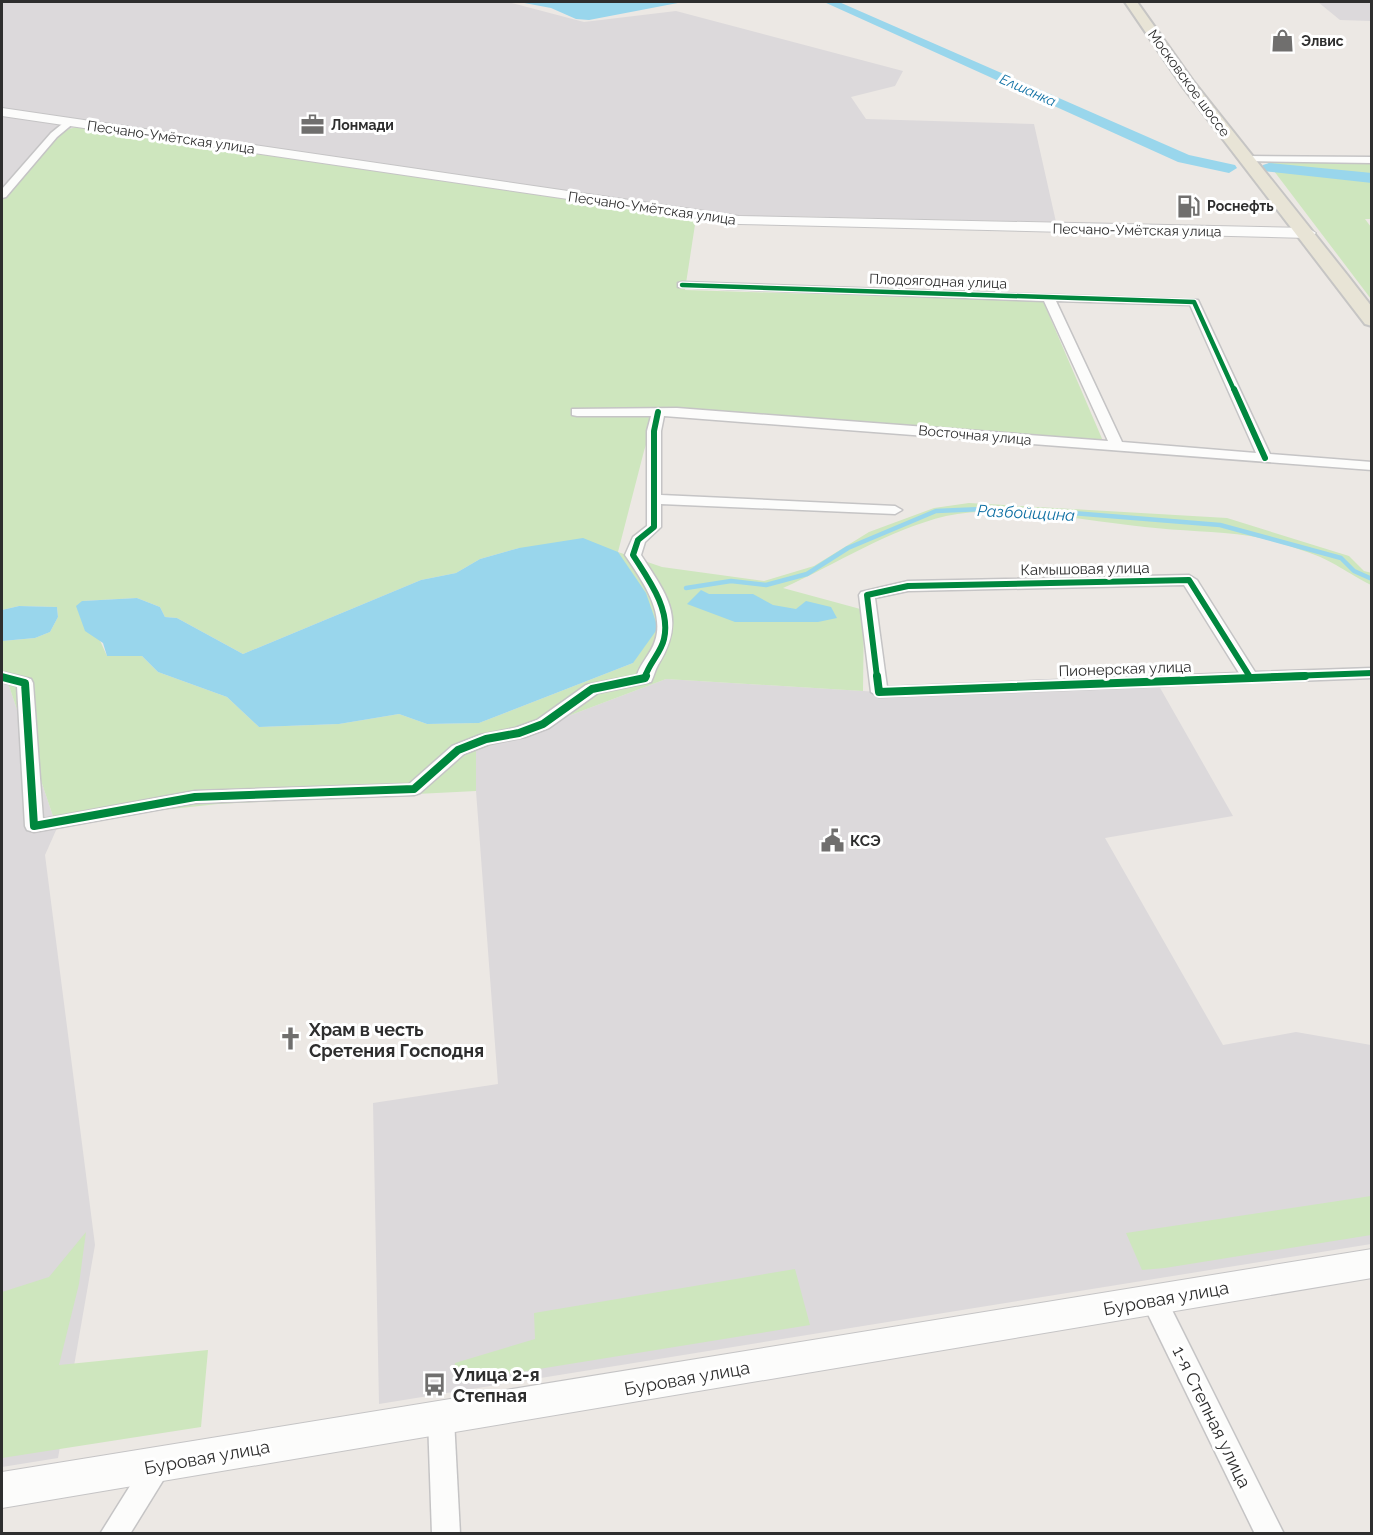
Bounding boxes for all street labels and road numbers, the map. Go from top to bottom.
street label: Московское шоссе [1145,26,1233,140]
street label: Песчано-Умётская улица [86,117,256,157]
street label: Песчано-Умётская улица [567,188,737,228]
street label: Песчано-Умётская улица [1052,221,1222,239]
street label: Плодоягодная улица [869,271,1007,291]
street label: Восточная улица [918,422,1032,448]
street label: Камышовая улица [1020,559,1150,579]
street label: Пионерская улица [1058,658,1192,680]
street label: Буровая улица [1102,1277,1230,1319]
street label: 1-я Степная улица [1169,1343,1255,1491]
street label: Буровая улица [623,1357,751,1399]
street label: Буровая улица [143,1436,271,1478]

